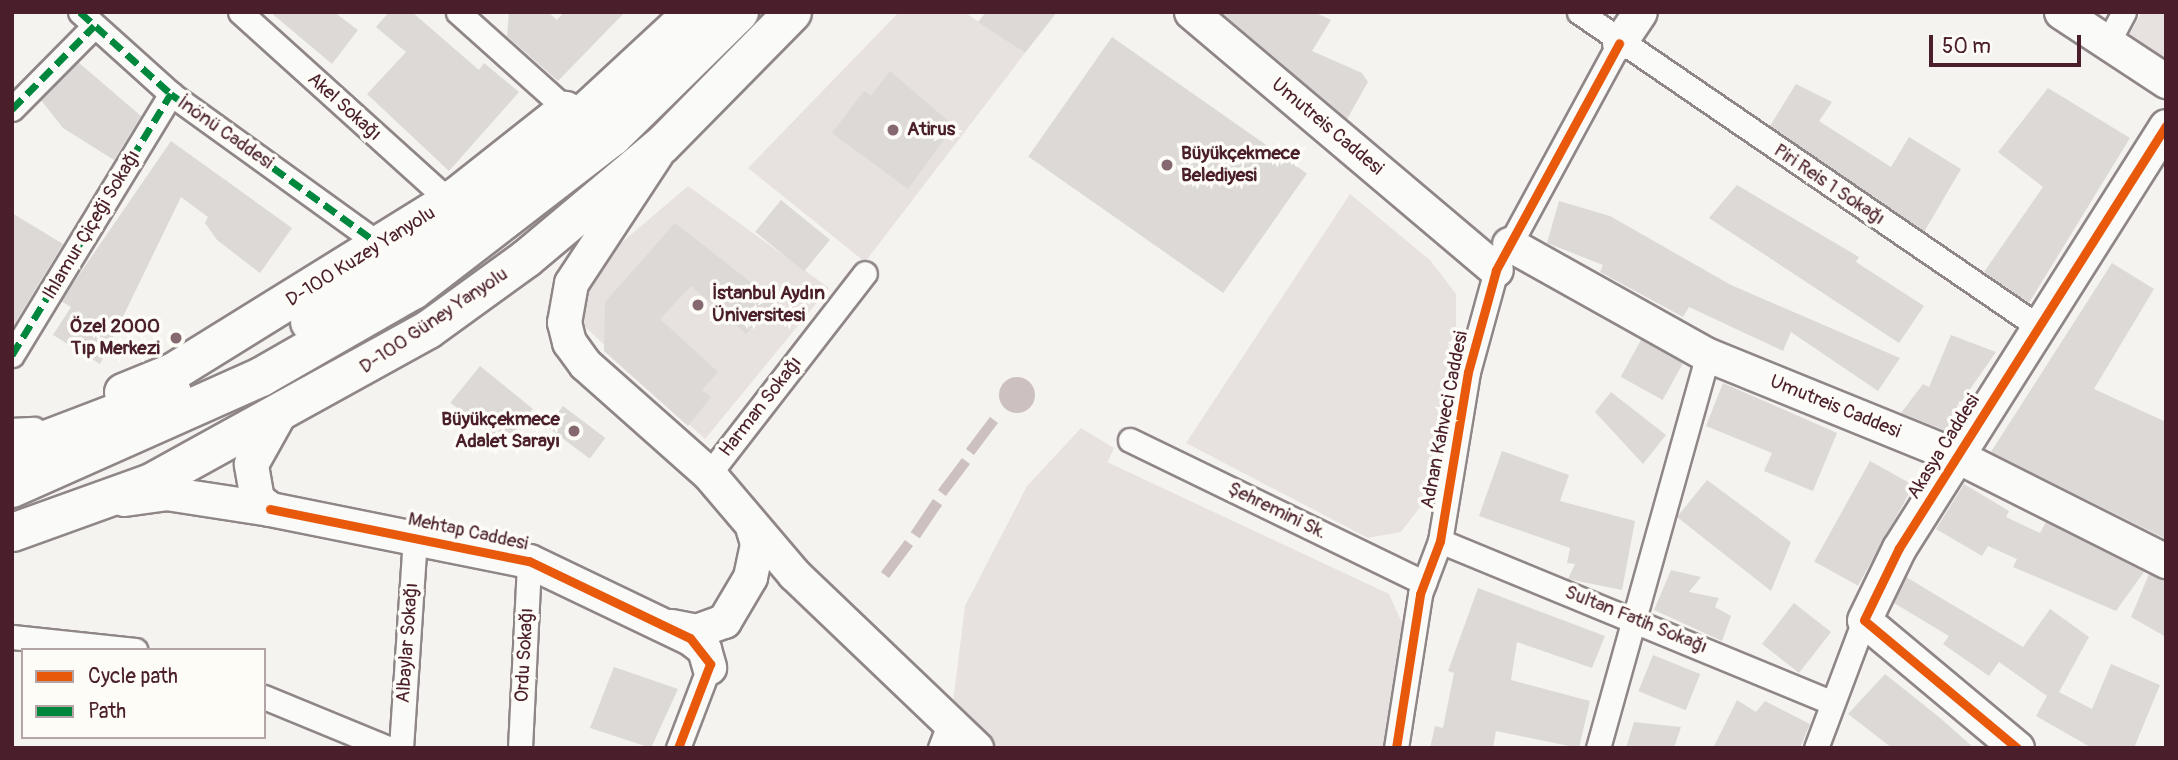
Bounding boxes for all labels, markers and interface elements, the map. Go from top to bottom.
scale bar [1933,21,2085,65]
text: 50 m [1942,33,1991,60]
street label: Akel Sokağı [302,68,386,146]
street label: Umutreis Caddesi [1266,74,1388,180]
street label: İnönü Caddesi [173,92,277,174]
place label: Atirus [907,119,955,141]
marker: Atirus [885,122,901,138]
street label: Piri Reis 1 Sokağı [1769,139,1889,231]
place label: Büyükçekmece Belediyesi [1181,143,1300,187]
street label: Ihlamur Çiçeği Sokağı [38,146,146,304]
marker: Büyükçekmece Belediyesi [1159,157,1175,173]
street label: D-100 Kuzey Yanyolu [282,202,440,312]
street label: D-100 Güney Yanyolu [356,263,512,379]
place label: İstanbul Aydın Üniversitesi [712,283,825,327]
marker: İstanbul Aydın Üniversitesi [690,297,706,313]
place label: Özel 2000 Tıp Merkezi [70,316,160,360]
marker: Özel 2000 Tıp Merkezi [166,328,186,348]
street label: Adnan Kahveci Caddesi [1417,329,1473,511]
street label: Harman Sokağı [715,352,807,462]
street label: Umutreis Caddesi [1766,370,1904,444]
street label: Akasya Caddesi [1903,390,1985,504]
place label: Büyükçekmece Adalet Sarayı [441,409,560,453]
marker: Büyükçekmece Adalet Sarayı [566,423,582,439]
street label: Şehremini Sk. [1224,477,1330,545]
street label: Mehtap Caddesi [406,508,530,556]
street label: Sultan Fatih Sokağı [1561,581,1711,659]
street label: Albaylar Sokağı [392,582,424,704]
street label: Ordu Sokağı [511,607,539,703]
legend [21,648,266,739]
text: Cycle path [88,663,178,690]
text: Path [88,698,126,725]

